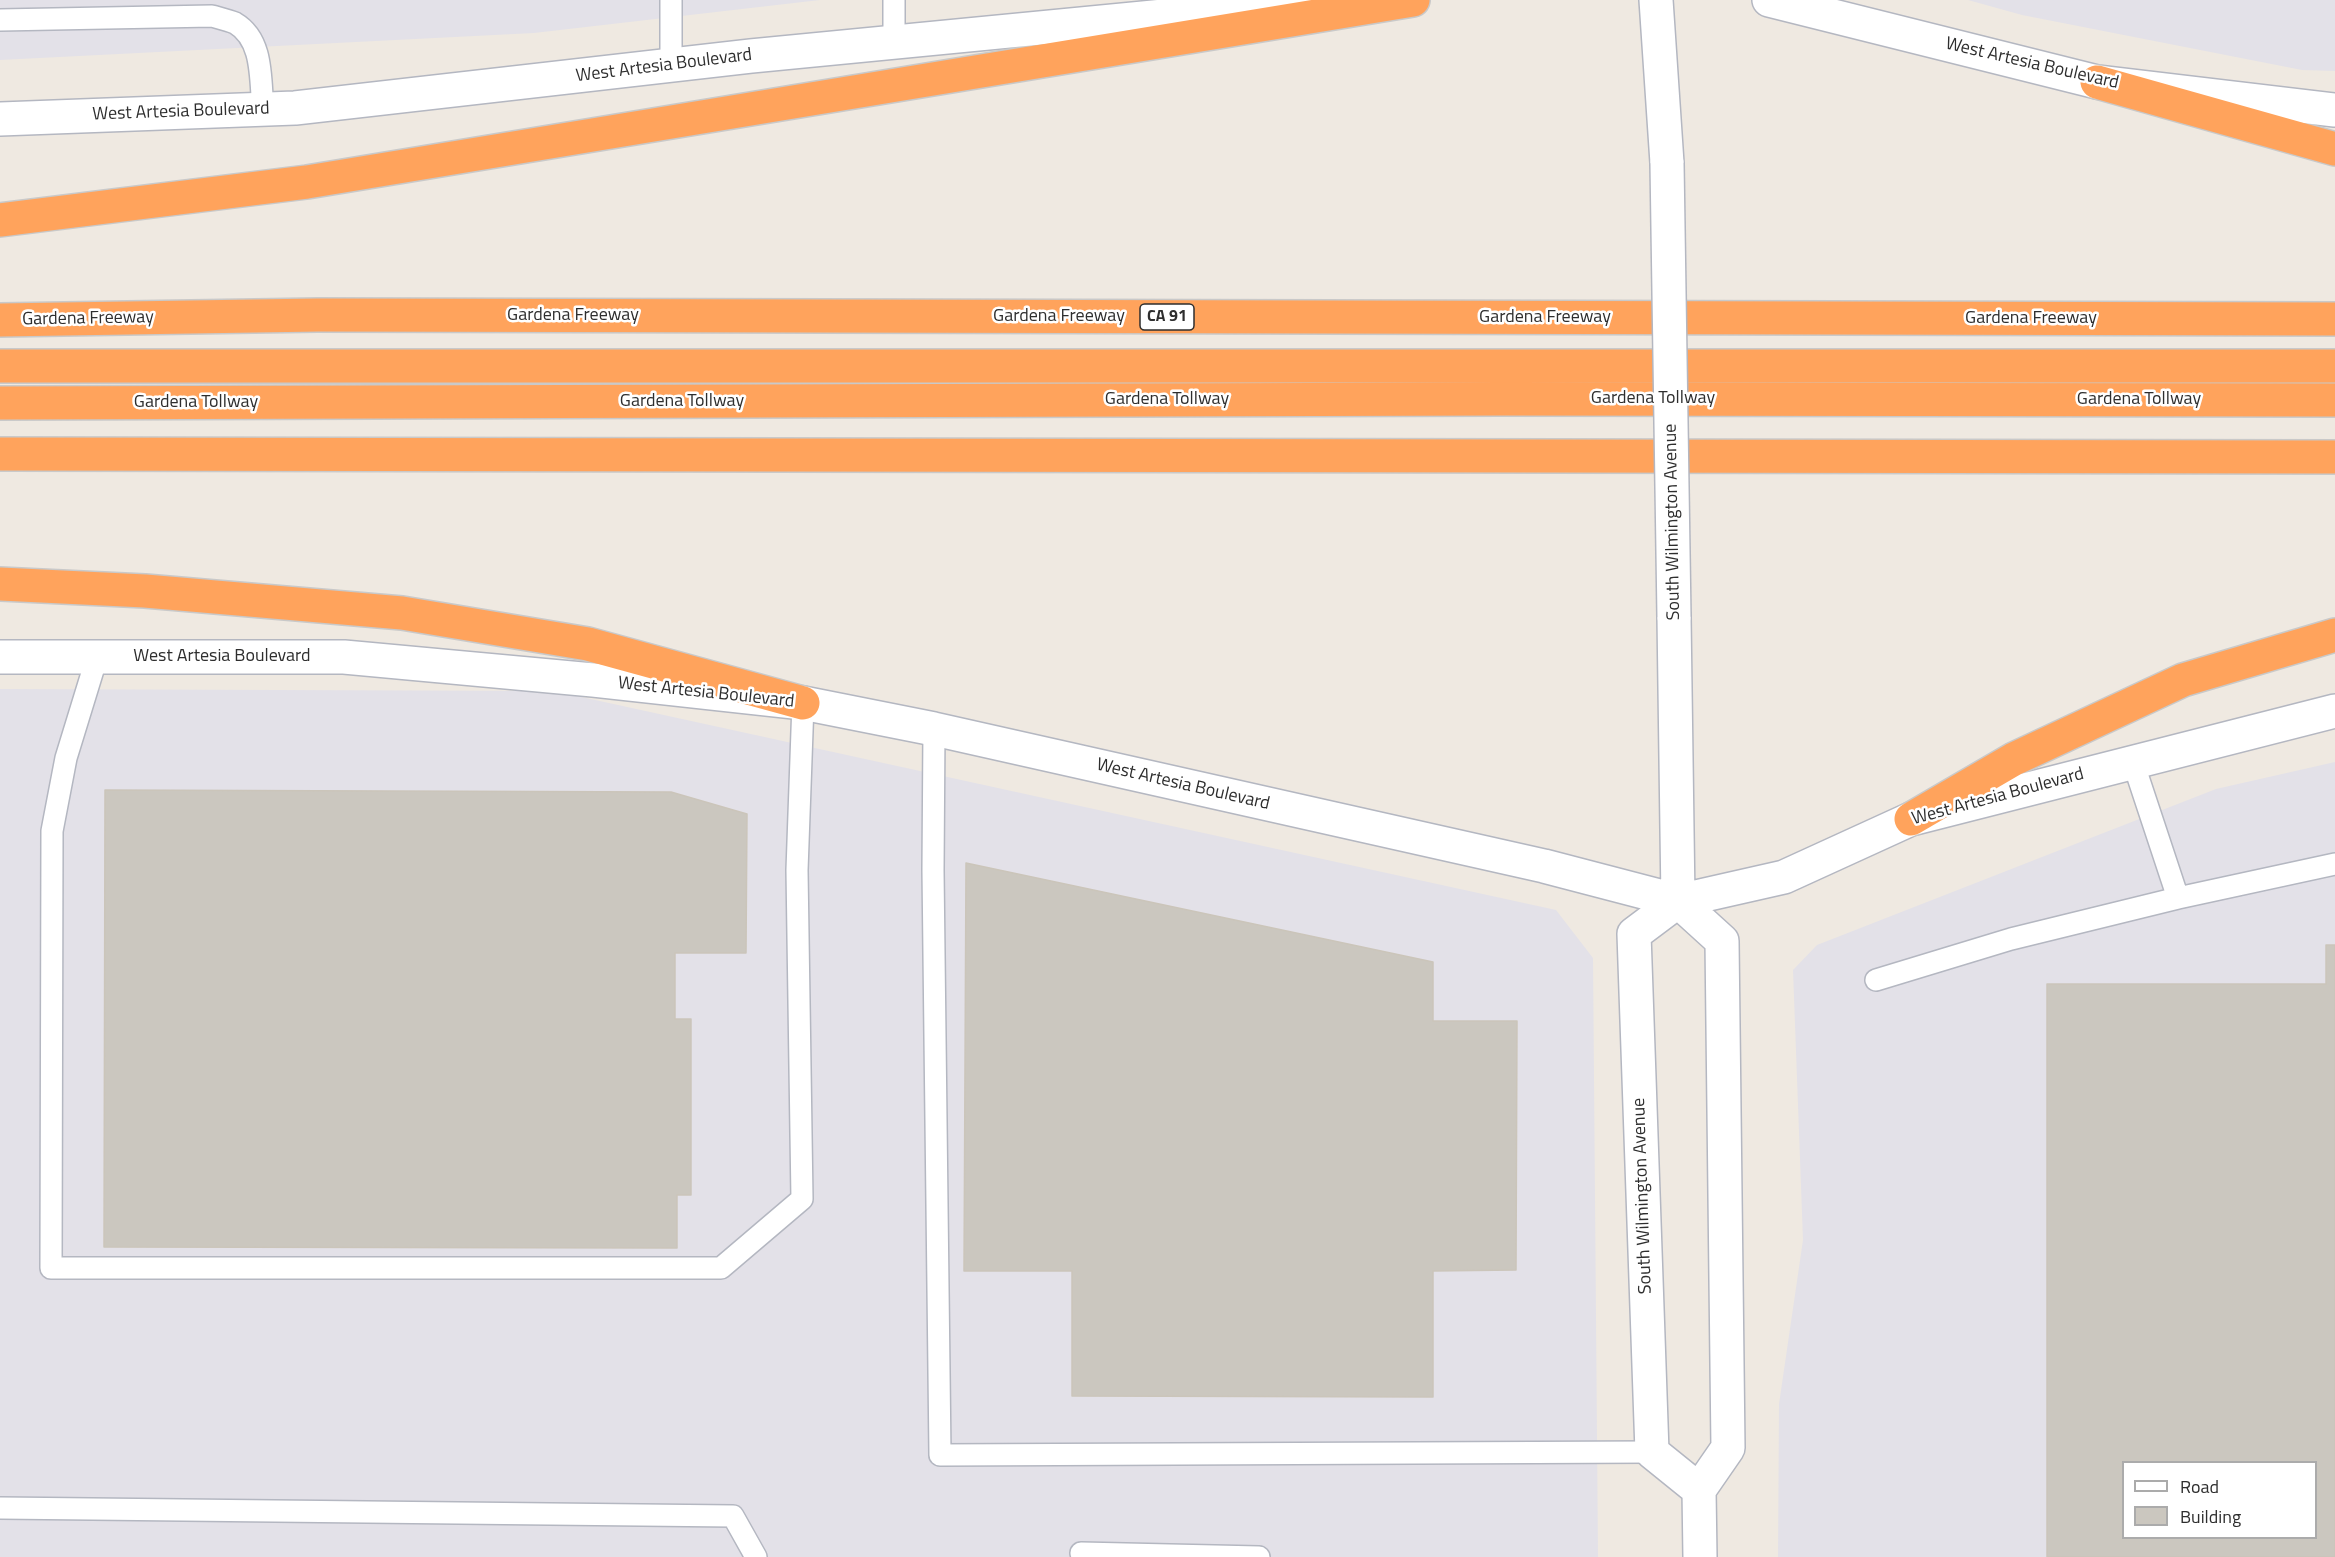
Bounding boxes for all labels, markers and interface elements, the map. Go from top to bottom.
street label: West Artesia Boulevard [1943,34,2121,94]
street label: West Artesia Boulevard [575,44,753,88]
street label: West Artesia Boulevard [92,98,270,126]
road number: CA 91 [1140,304,1194,330]
street label: Gardena Freeway [507,305,639,327]
street label: Gardena Freeway [993,306,1125,328]
street label: Gardena Freeway [22,307,154,331]
street label: Gardena Freeway [1479,307,1611,329]
street label: Gardena Freeway [1965,308,2097,330]
street label: Gardena Tollway [1591,388,1715,410]
street label: Gardena Tollway [1105,389,1229,411]
street label: Gardena Tollway [2077,389,2201,411]
street label: Gardena Tollway [620,391,744,413]
street label: Gardena Tollway [134,392,258,414]
street label: South Wilmington Avenue [1660,424,1686,620]
street label: West Artesia Boulevard [133,646,311,668]
street label: West Artesia Boulevard [617,673,795,713]
street label: West Artesia Boulevard [1094,755,1272,815]
street label: West Artesia Boulevard [1910,764,2086,830]
street label: South Wilmington Avenue [1629,1097,1657,1295]
legend [2122,1461,2317,1539]
text: Road [2180,1473,2219,1500]
text: Building [2180,1503,2241,1530]

